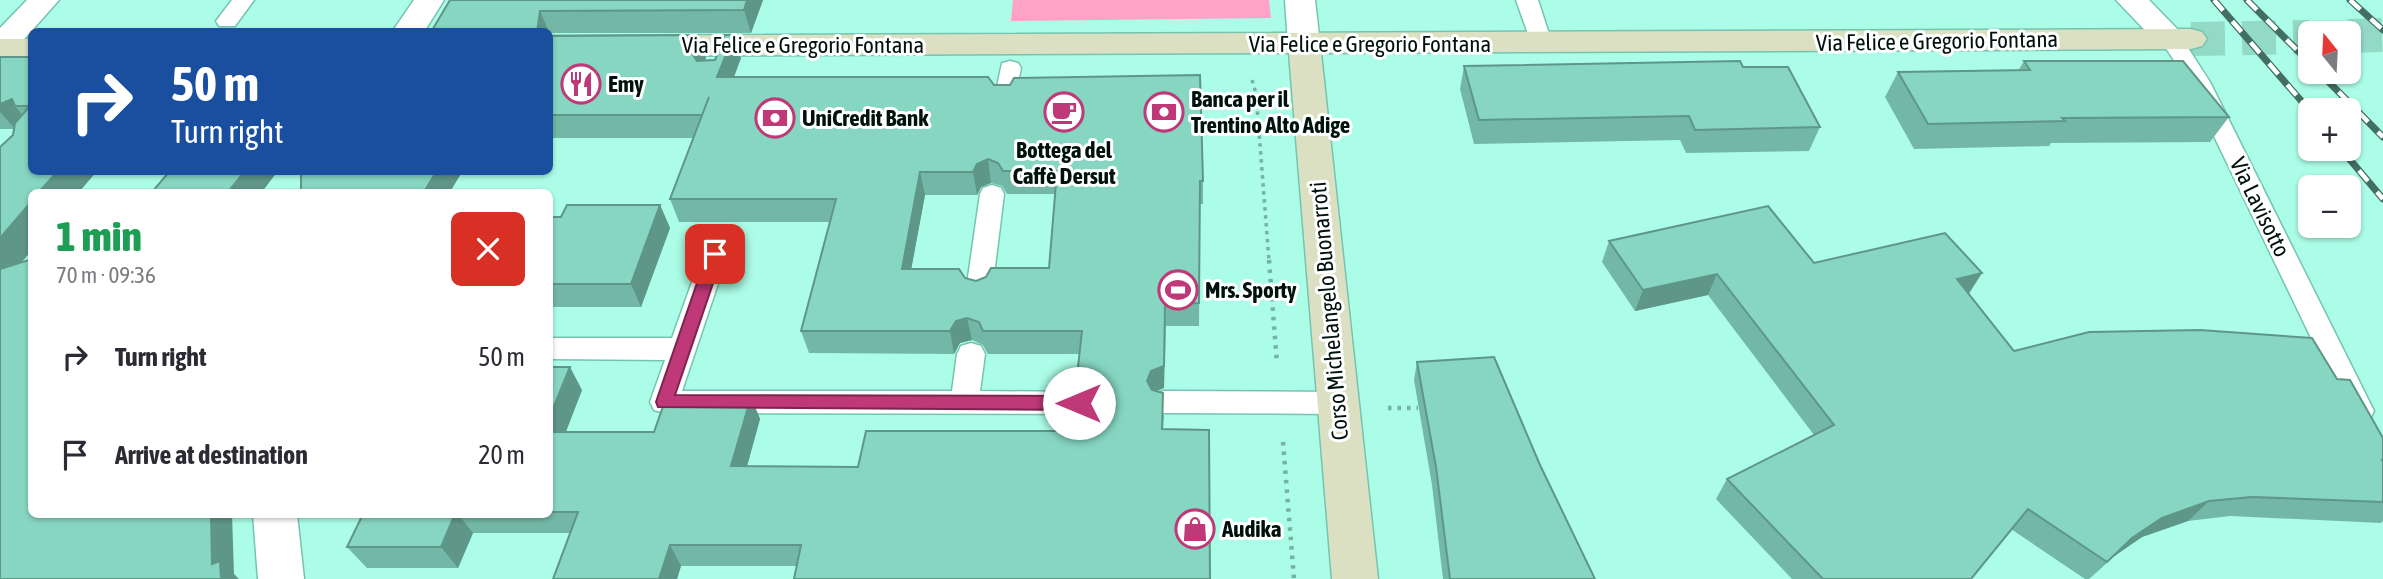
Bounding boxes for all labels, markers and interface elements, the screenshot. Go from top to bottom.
north arrow [2298,21,2361,84]
map controls [2298,21,2361,238]
street label: Via Felice e Gregorio Fontana [1816,26,2058,56]
street label: Via Felice e Gregorio Fontana [1249,31,1491,57]
street label: Via Felice e Gregorio Fontana [682,32,924,58]
text: 50 m [171,55,259,111]
icon: right [56,56,147,147]
restaurant icon: Emy [560,63,602,105]
place label: Emy [608,71,644,97]
place label: Banca per il Trentino Alto Adige [1191,86,1350,138]
cafe icon: Bottega del Caffè Dersut [1043,91,1085,133]
bank icon: Banca per il Trentino Alto Adige [1143,91,1185,133]
bank icon: UniCredit Bank [754,97,796,139]
button: + [2298,98,2361,161]
place label: UniCredit Bank [802,105,929,131]
text: Turn right [171,113,284,150]
place label: Bottega del Caffè Dersut [1012,137,1116,189]
street label: Via Lavisotto [2225,153,2295,261]
button: − [2298,175,2361,238]
street label: Corso Michelangelo Buonarroti [1305,181,1353,441]
text: 1 min [56,212,142,260]
button: close [451,212,525,286]
pin [685,224,745,284]
icon: arrive [696,235,734,273]
text: 70 m · 09:36 [56,262,156,288]
sports icon: Mrs. Sporty [1157,269,1199,311]
place label: Mrs. Sporty [1205,277,1297,303]
icon: right [56,338,94,376]
text: Turn right [115,342,206,372]
text: 50 m [478,342,525,372]
position arrow [1042,366,1116,440]
icon: arrive [56,436,94,474]
text: Arrive at destination [115,440,308,470]
text: 20 m [478,440,525,470]
shop icon: Audika [1174,508,1216,550]
place label: Audika [1221,516,1282,542]

